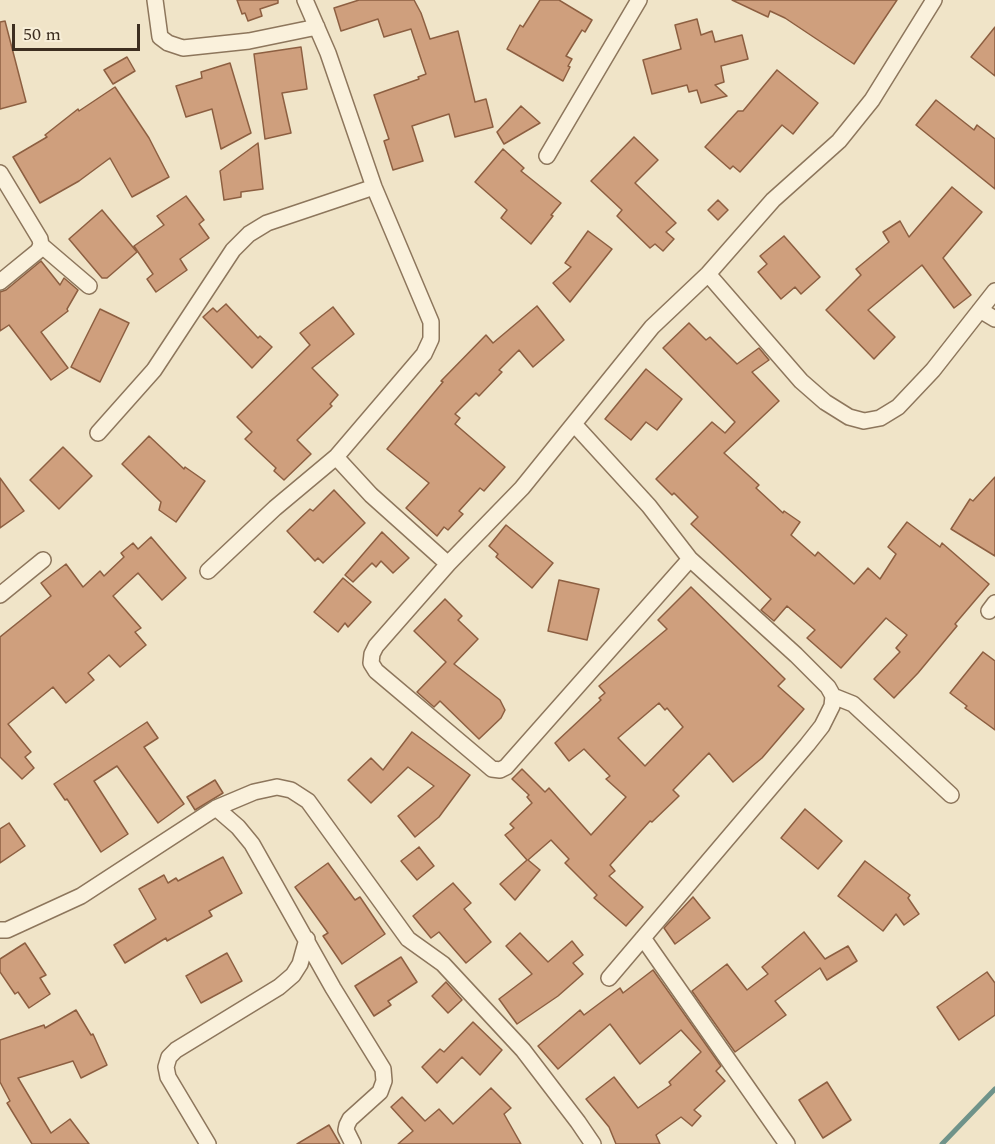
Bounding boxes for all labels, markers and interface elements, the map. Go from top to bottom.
scale bar [15,12,142,50]
text: 50 m [23,21,61,48]

